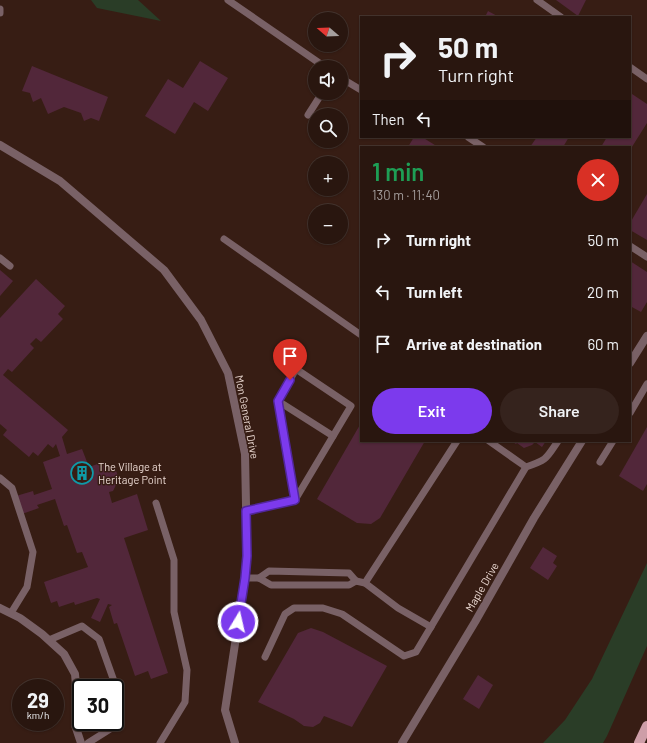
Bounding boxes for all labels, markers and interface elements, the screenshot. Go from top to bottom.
north arrow [308,12,348,52]
map controls [308,12,348,244]
text: 50 m [438,30,498,64]
icon: right [372,32,424,84]
button: sound [308,60,348,100]
text: Turn right [438,64,514,86]
button: search [308,108,348,148]
icon: left [413,108,435,130]
text: Then [372,110,405,128]
button: + [308,156,348,196]
text: 1 min [372,157,424,186]
button: close [577,159,619,201]
text: 130 m · 11:40 [372,187,440,203]
button: − [308,204,348,244]
icon: right [372,229,394,251]
text: Turn right [406,231,471,249]
text: 50 m [587,231,619,249]
icon: left [372,281,394,303]
text: Turn left [406,283,462,301]
text: 20 m [587,283,619,301]
icon: arrive [372,333,394,355]
text: Arrive at destination [406,335,542,353]
text: 60 m [587,335,619,353]
pin [273,339,307,380]
icon: arrive [279,345,301,367]
street label: Mon General Drive [233,374,262,460]
button: Exit [372,388,492,434]
button: Share [500,388,619,434]
building icon: The Village at Heritage Point [69,460,95,486]
place label: The Village at Heritage Point [98,460,167,486]
street label: Maple Drive [462,560,501,614]
position arrow [217,601,259,643]
speed limit sign: 30 [72,679,124,731]
text: 29 [27,688,49,712]
text: km/h [27,709,49,721]

